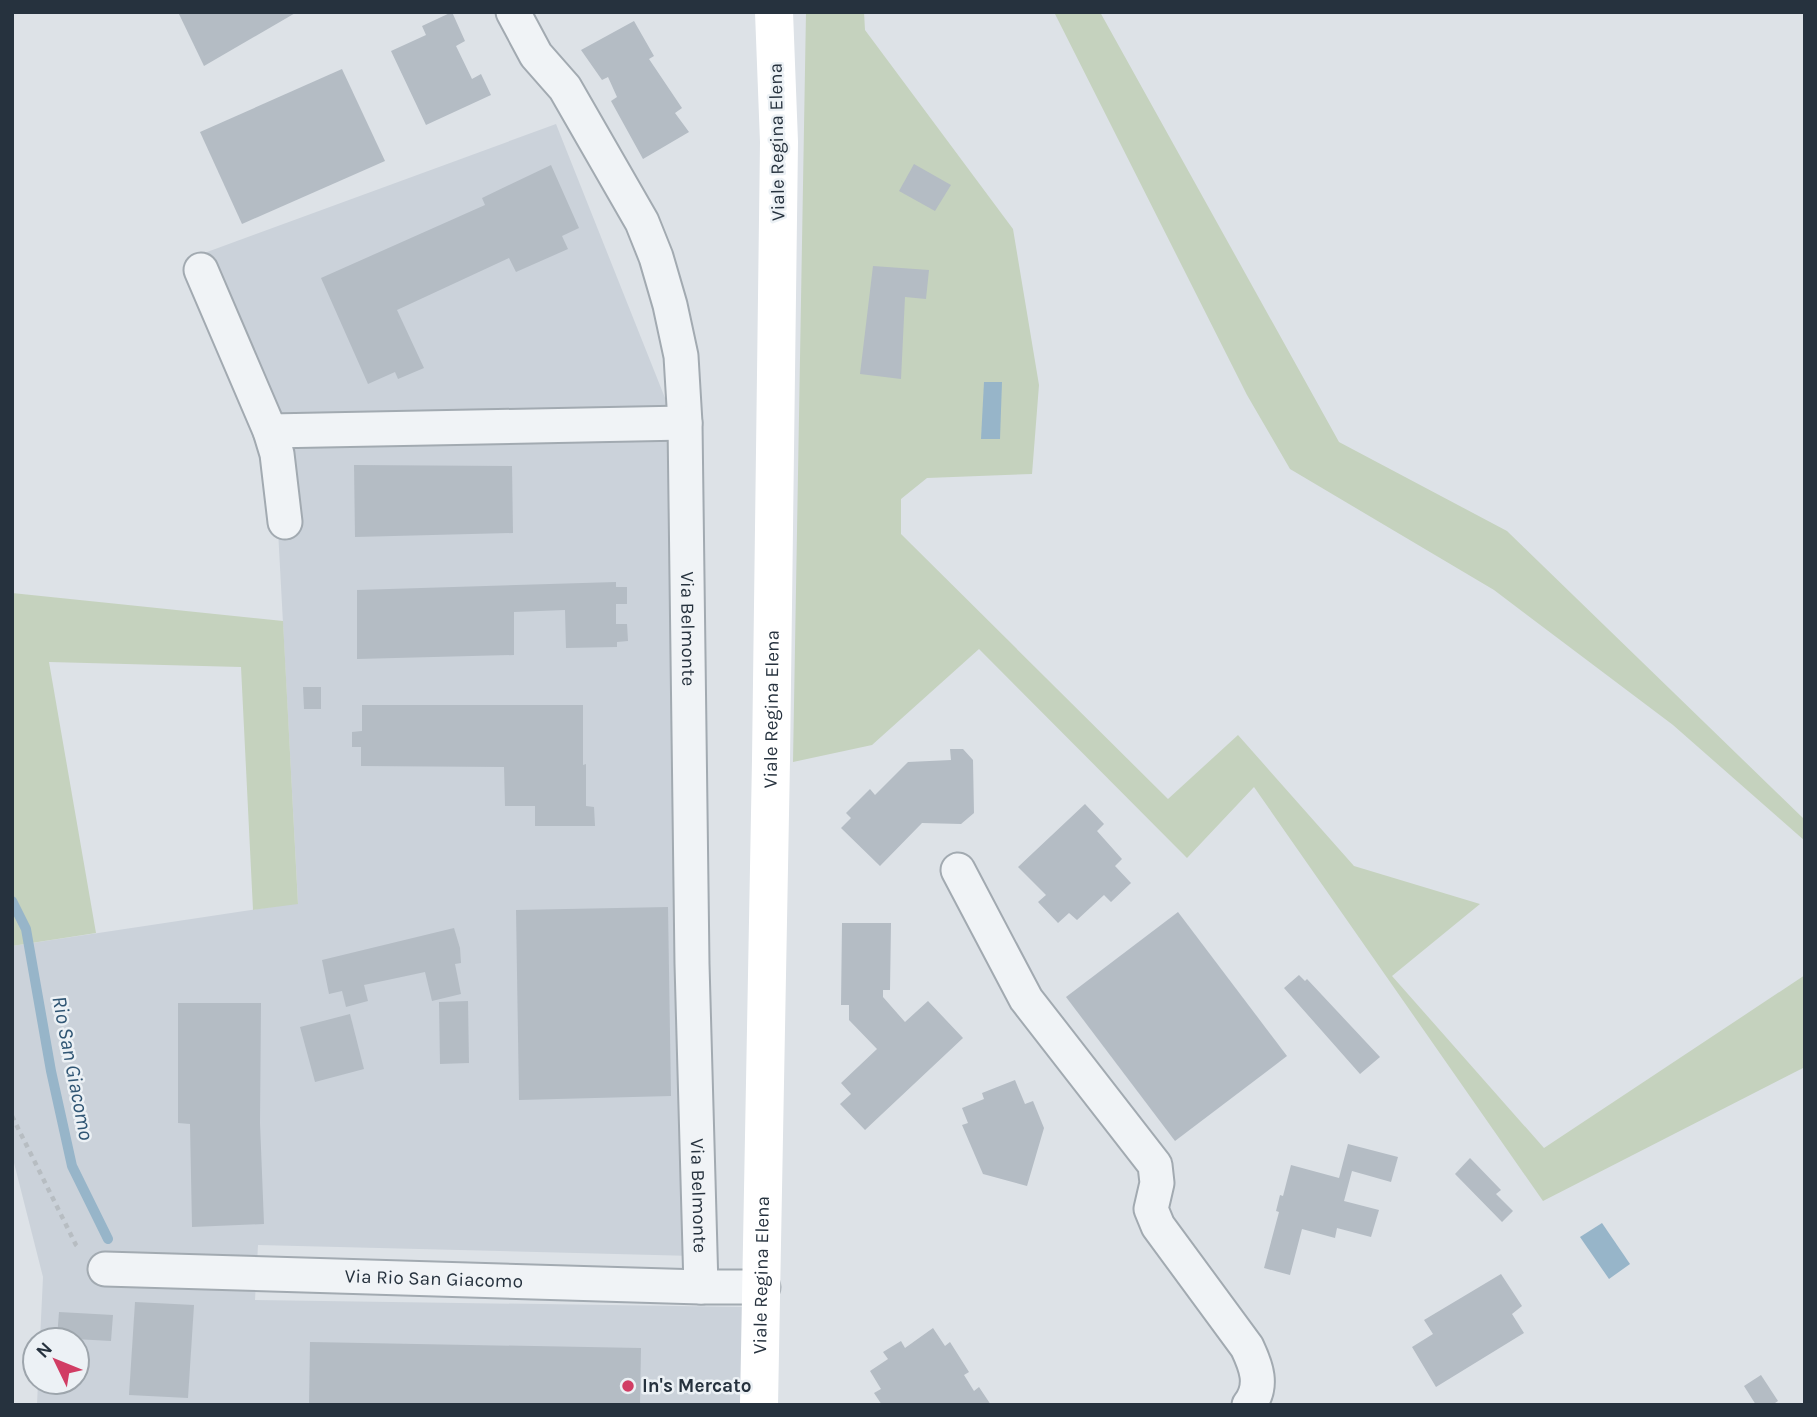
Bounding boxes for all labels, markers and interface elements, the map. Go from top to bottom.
street label: Viale Regina Elena [765,63,789,221]
street label: Via Belmonte [676,571,699,686]
street label: Viale Regina Elena [759,630,784,789]
water label: Rio San Giacomo [47,994,99,1143]
street label: Via Belmonte [686,1138,711,1253]
street label: Viale Regina Elena [749,1196,774,1354]
street label: Via Rio San Giacomo [344,1265,523,1293]
north arrow [21,1326,91,1396]
text: N [32,1338,57,1363]
place label: In's Mercato [642,1375,751,1397]
marker: In's Mercato [620,1378,636,1394]

